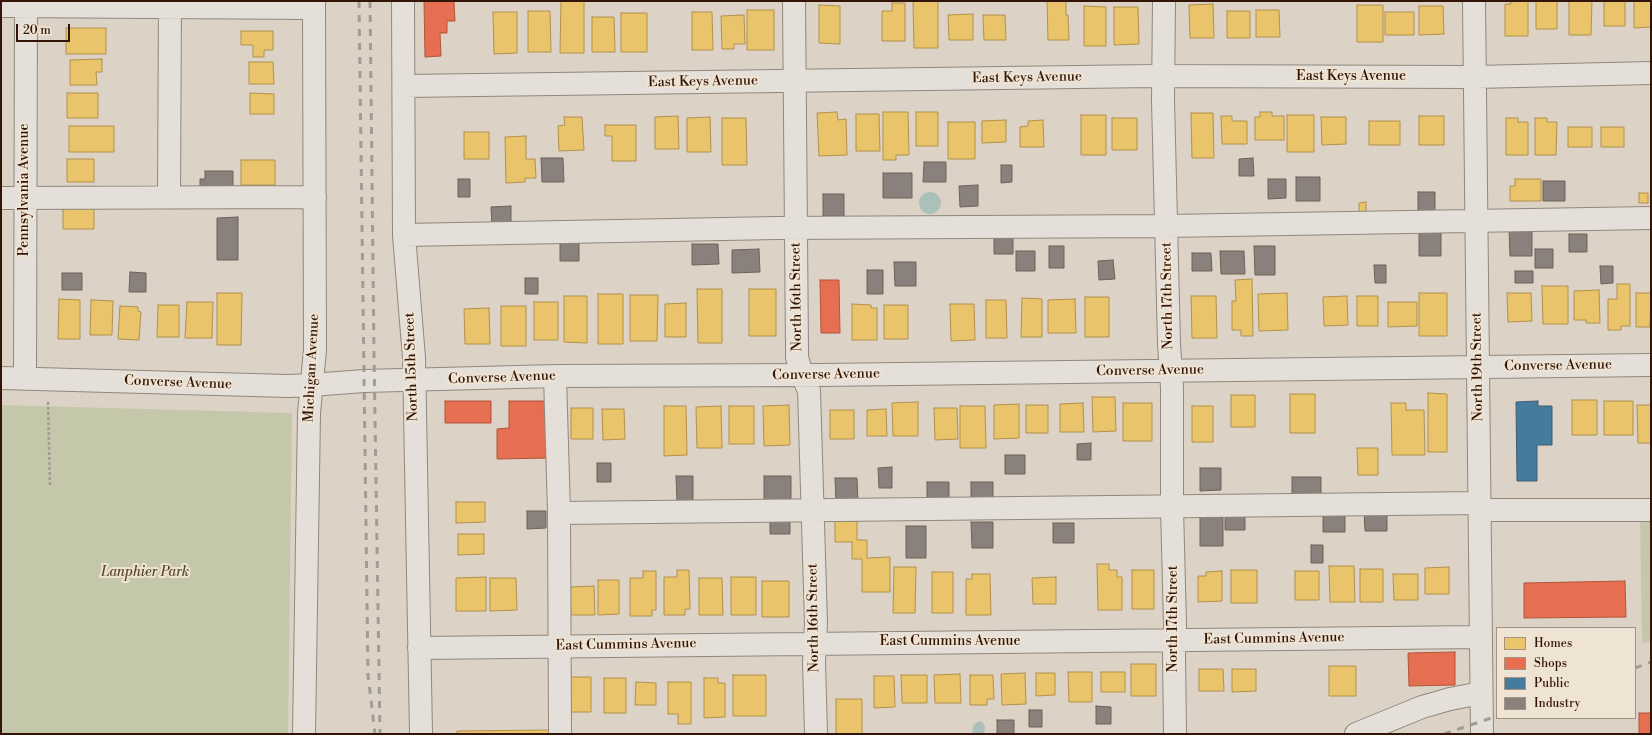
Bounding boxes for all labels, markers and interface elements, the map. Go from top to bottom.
scale bar [18,16,72,42]
text: 20 m [23,23,51,38]
street label: East Keys Avenue [972,69,1082,87]
street label: East Keys Avenue [1296,69,1406,85]
street label: East Keys Avenue [648,73,758,91]
street label: Pennsylvania Avenue [17,124,33,256]
street label: North 16th Street [788,242,806,352]
street label: North 17th Street [1159,242,1177,350]
street label: North 15th Street [402,312,422,422]
street label: North 19th Street [1469,312,1487,422]
street label: Michigan Avenue [301,313,323,423]
street label: Converse Avenue [1504,357,1612,375]
street label: Converse Avenue [1096,362,1204,380]
street label: Converse Avenue [772,366,880,384]
street label: Converse Avenue [448,368,556,388]
street label: Converse Avenue [124,373,232,393]
street label: North 16th Street [805,563,823,673]
park label: Lanphier Park [101,565,189,581]
street label: North 17th Street [1166,565,1182,673]
legend [1496,627,1636,719]
street label: East Cummins Avenue [1203,629,1345,649]
street label: East Cummins Avenue [879,634,1021,650]
street label: East Cummins Avenue [555,635,697,655]
text: Homes [1534,636,1572,651]
text: Shops [1534,656,1567,671]
text: Public [1534,676,1570,691]
text: Industry [1534,696,1580,711]

